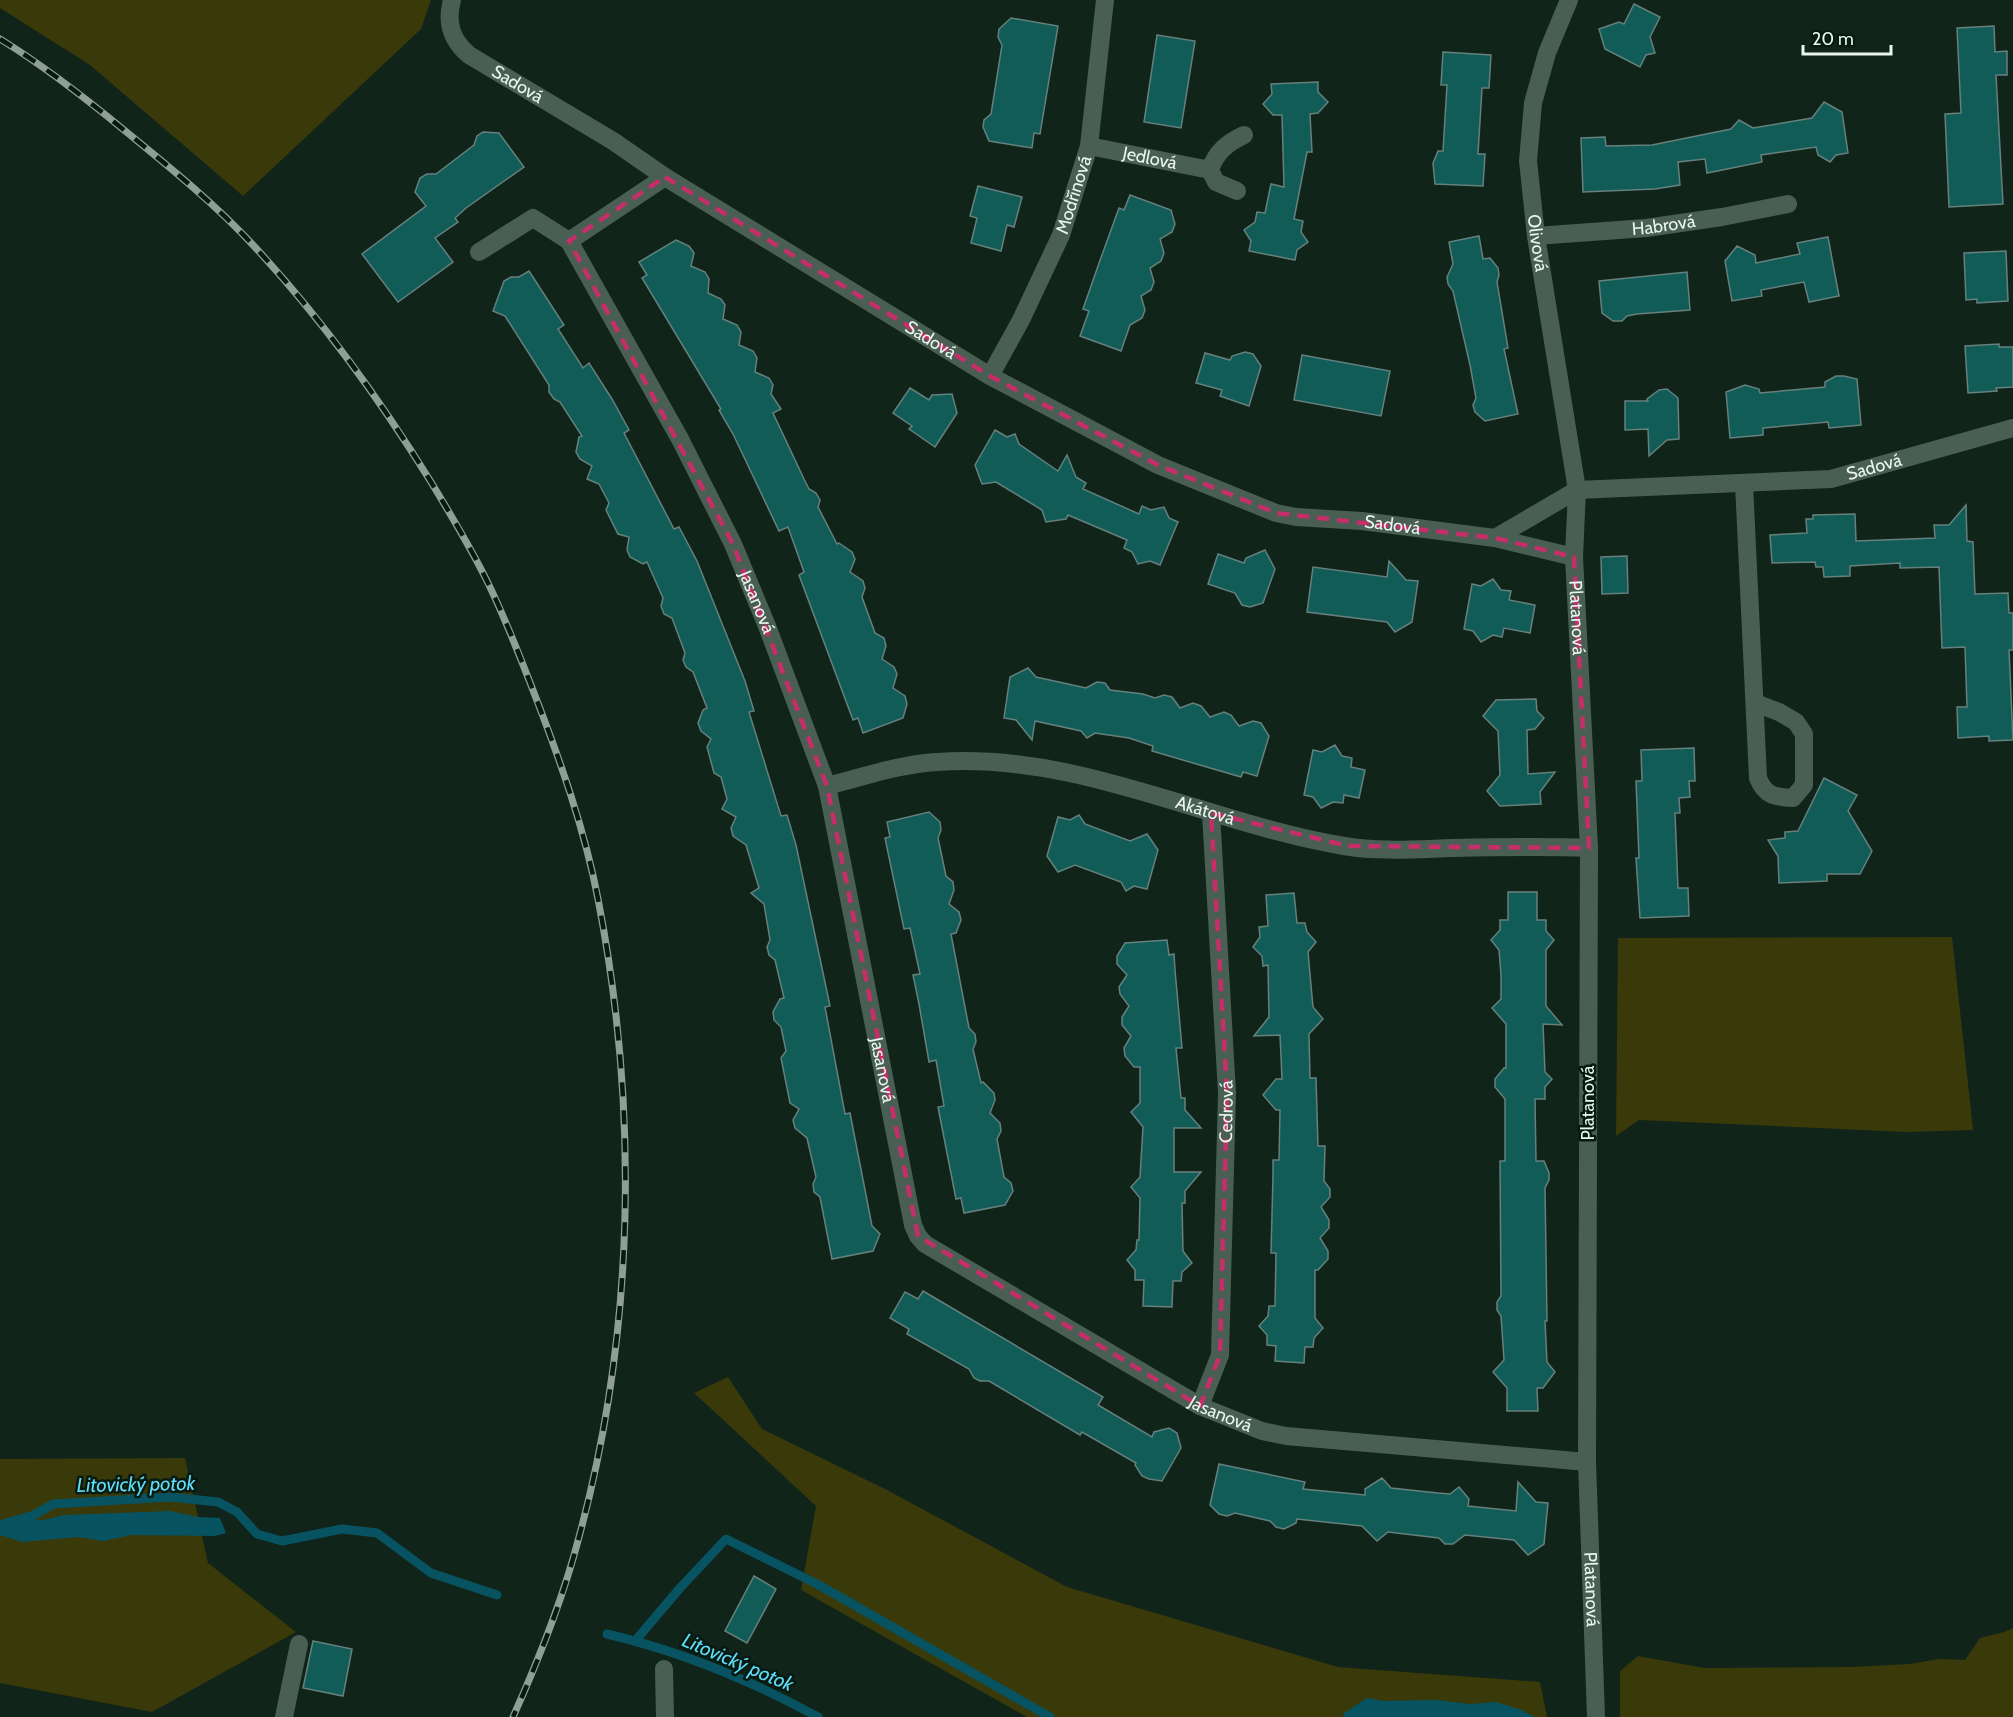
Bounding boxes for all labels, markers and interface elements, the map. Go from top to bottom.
scale bar [1803,18,1892,56]
text: 20 m [1812,28,1854,50]
street label: Sadová [488,60,548,108]
street label: Jedlová [1120,142,1179,174]
street label: Modřínová [1051,153,1096,237]
street label: Habrová [1631,210,1697,240]
street label: Olivová [1523,213,1553,274]
street label: Sadová [901,316,961,364]
street label: Sadová [1844,449,1905,485]
street label: Sadová [1363,510,1422,539]
street label: Jasanová [734,566,780,637]
street label: Platanová [1564,580,1590,656]
street label: Akátová [1173,791,1238,830]
street label: Jasanová [865,1034,900,1105]
street label: Platanová [1577,1065,1599,1140]
street label: Cedrová [1215,1080,1238,1143]
street label: Jasanová [1184,1390,1256,1437]
water label: Litovický potok [77,1471,197,1497]
street label: Platanová [1579,1551,1604,1627]
water label: Litovický potok [679,1628,799,1697]

